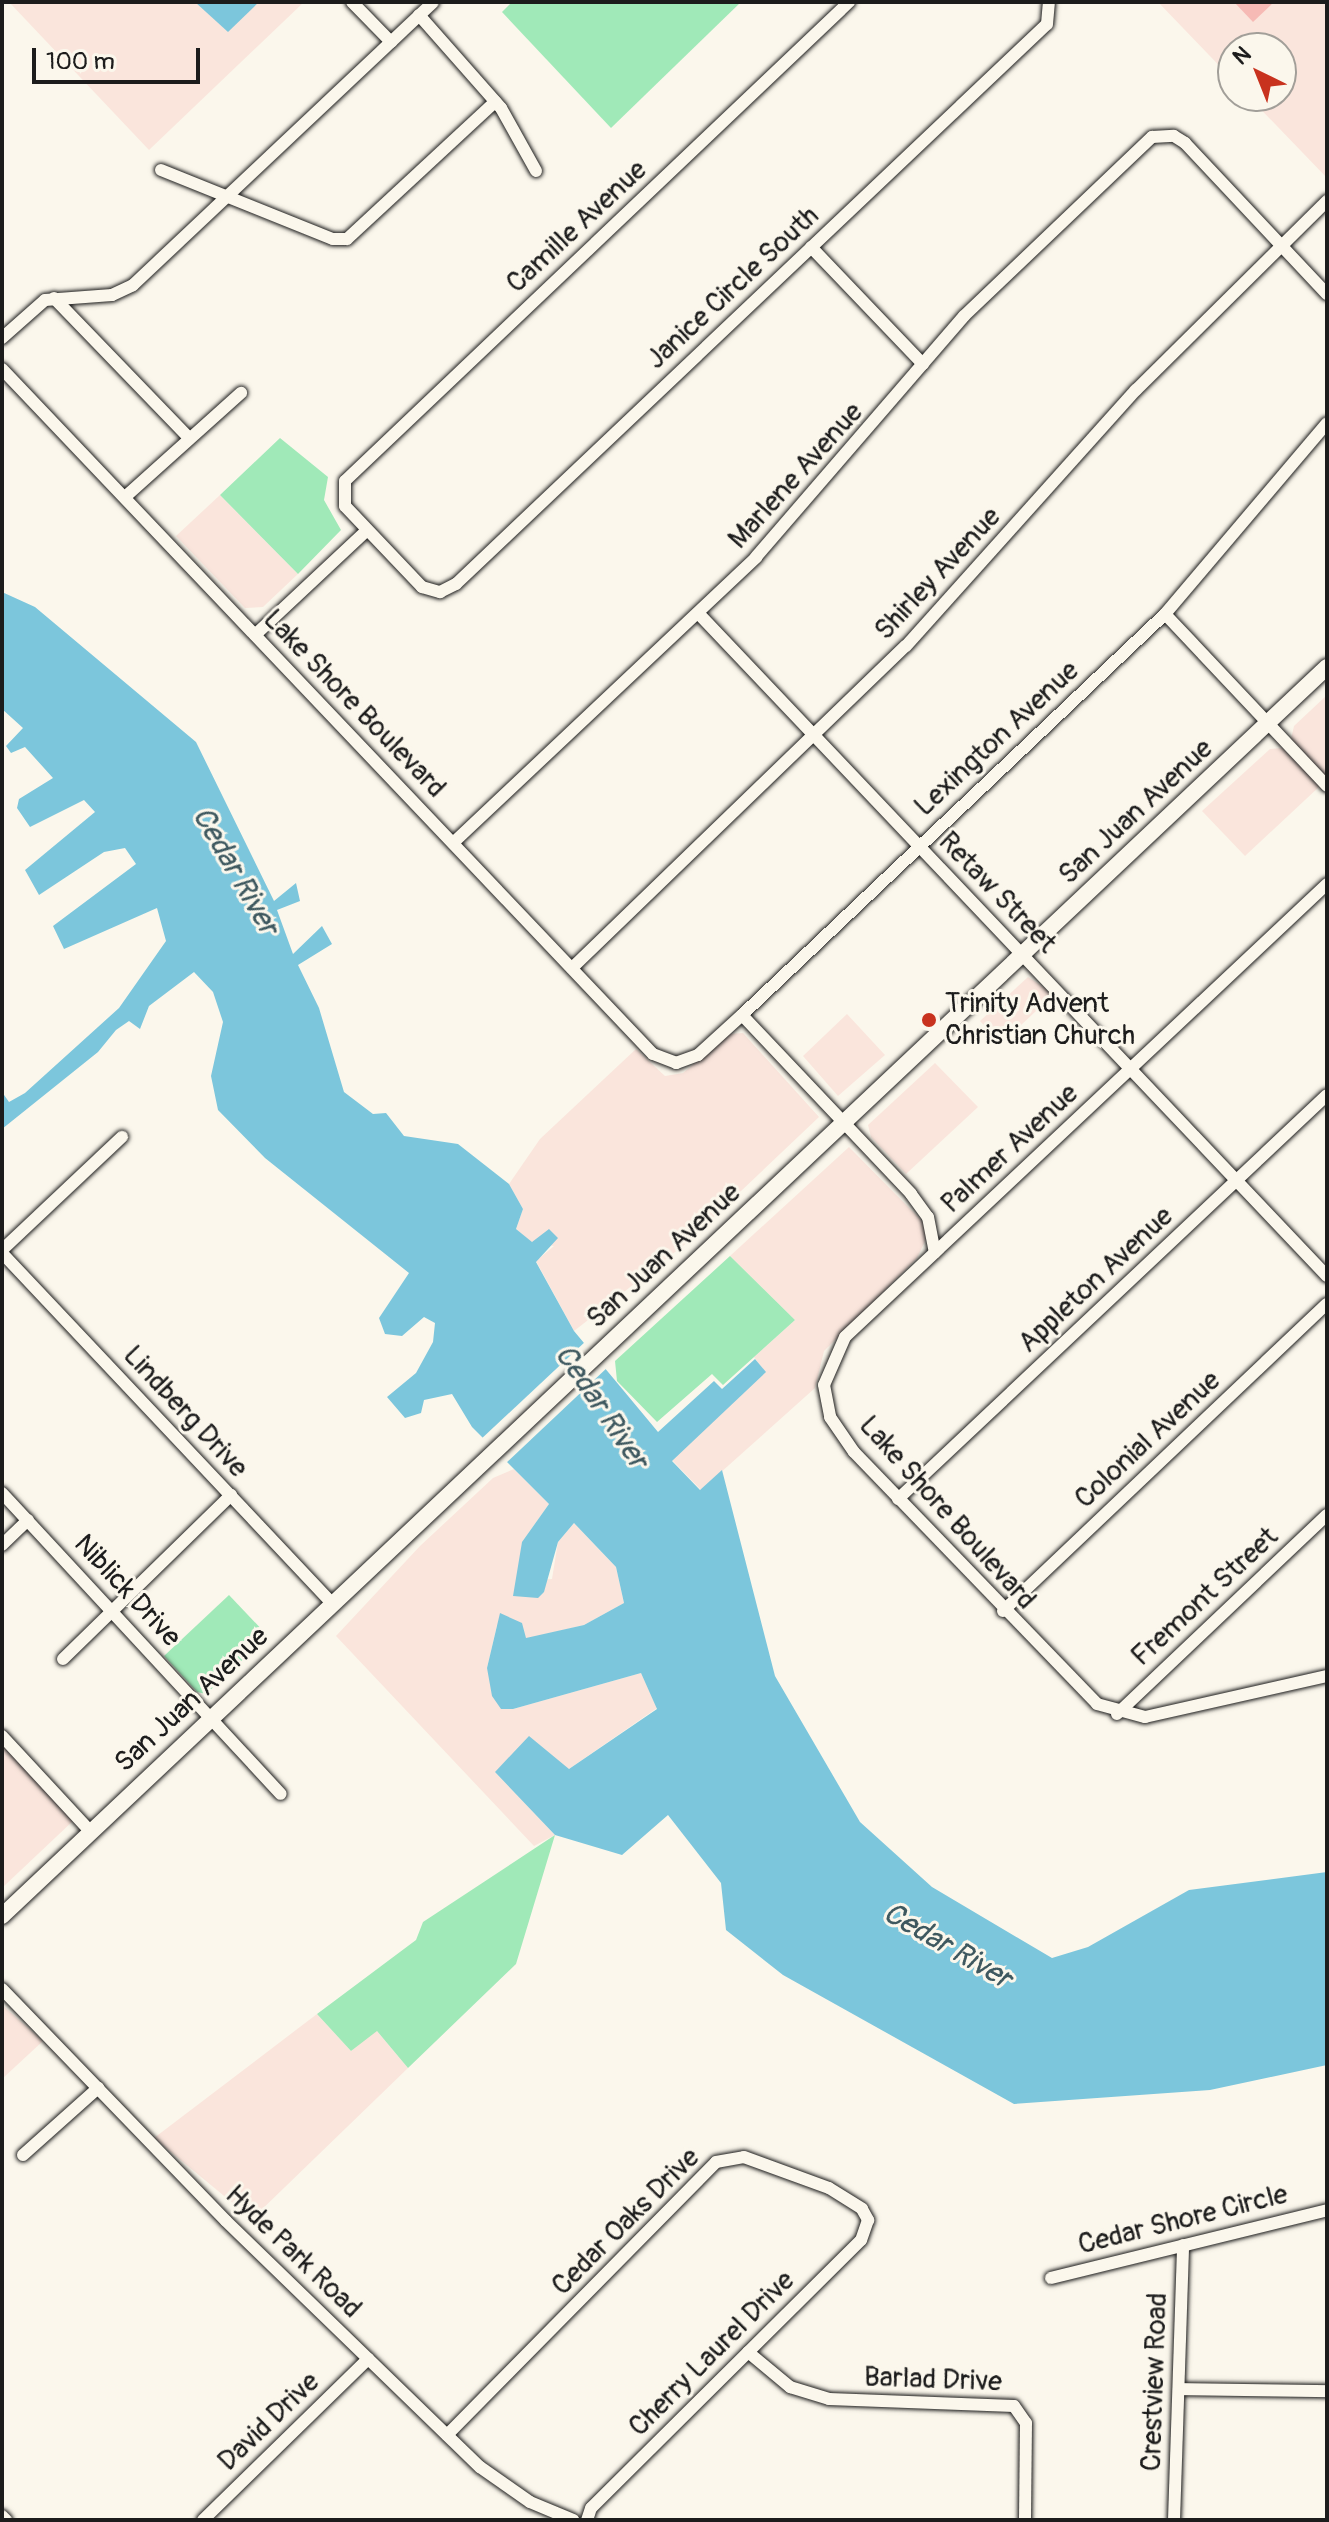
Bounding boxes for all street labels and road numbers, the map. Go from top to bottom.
street label: Camille Avenue [500,154,654,300]
street label: Janice Circle South [640,200,826,376]
street label: Marlene Avenue [722,396,870,556]
street label: Shirley Avenue [868,501,1008,647]
street label: Lake Shore Boulevard [256,603,452,805]
street label: Lexington Avenue [908,654,1086,824]
street label: San Juan Avenue [1052,732,1220,892]
street label: Retaw Street [931,825,1063,961]
street label: Palmer Avenue [935,1077,1085,1221]
street label: San Juan Avenue [580,1176,748,1336]
street label: Appleton Avenue [1012,1200,1180,1360]
street label: Lindberg Drive [116,1339,254,1485]
street label: Colonial Avenue [1068,1364,1228,1516]
street label: Lake Shore Boulevard [851,1409,1043,1617]
street label: Fremont Street [1125,1521,1285,1673]
street label: Niblick Drive [67,1528,187,1654]
street label: San Juan Avenue [108,1620,276,1780]
street label: Cedar Oaks Drive [545,2141,707,2303]
street label: Cedar Shore Circle [1075,2178,1291,2262]
street label: Hyde Park Road [218,2179,368,2325]
street label: Cherry Laurel Drive [622,2264,802,2444]
street label: Crestview Road [1135,2292,1175,2472]
street label: Barlad Drive [863,2361,1003,2399]
street label: David Drive [211,2366,327,2478]

